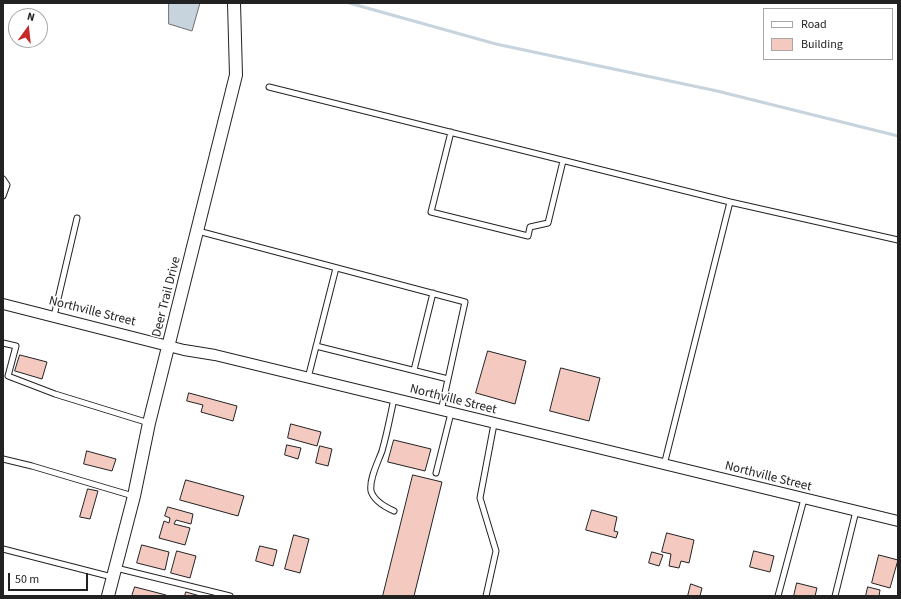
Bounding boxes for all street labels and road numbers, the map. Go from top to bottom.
street label: Deer Trail Drive [149,255,185,339]
street label: Northville Street [47,294,137,330]
street label: Northville Street [408,382,498,418]
street label: Northville Street [723,459,813,495]

